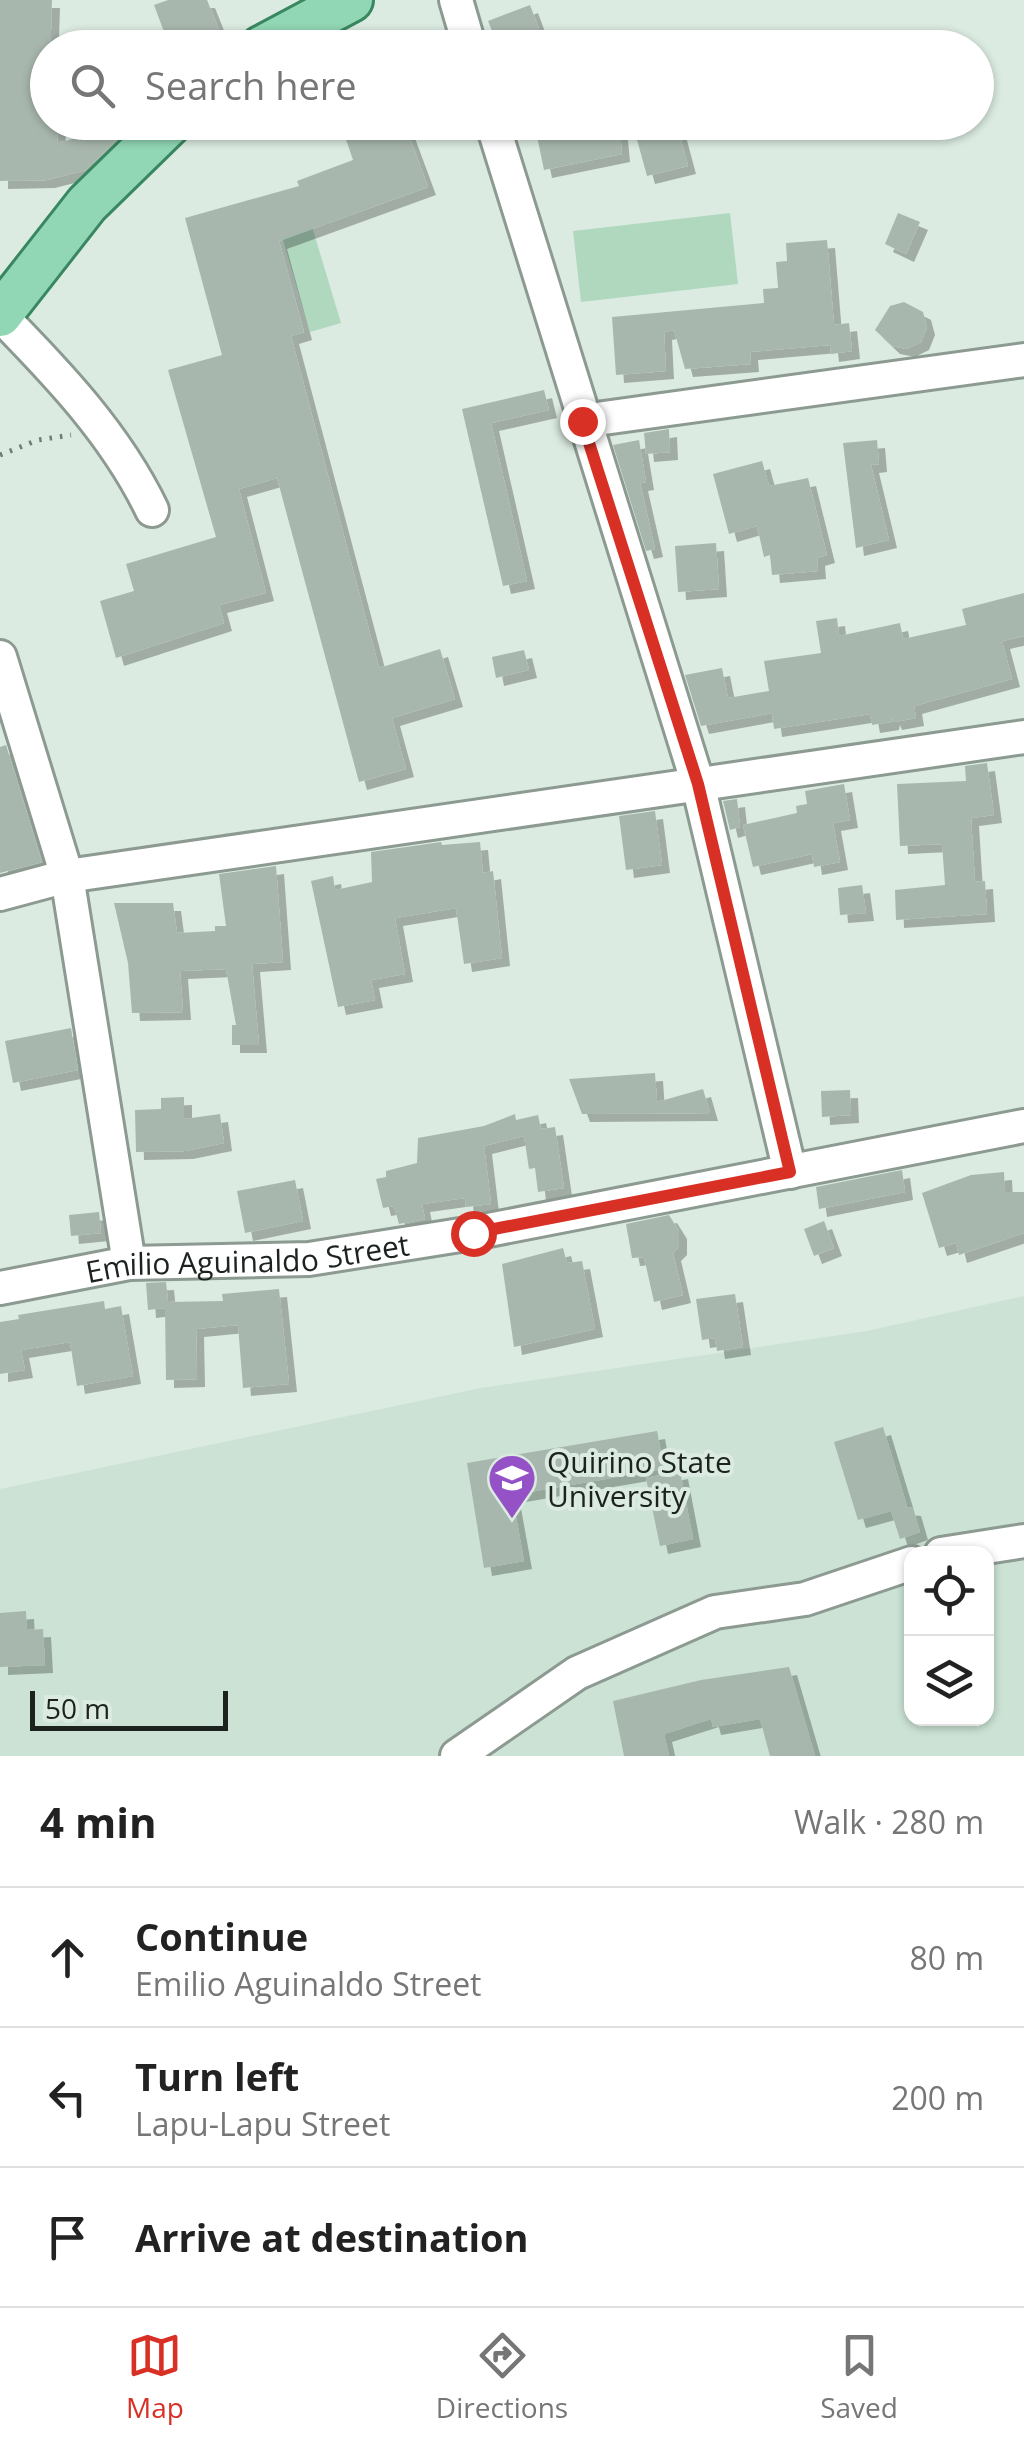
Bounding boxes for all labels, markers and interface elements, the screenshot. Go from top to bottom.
search box [30,30,994,140]
icon: search [65,58,120,113]
text: Search here [145,59,357,111]
route end [560,399,606,445]
route start [451,1211,497,1257]
street label: Emilio Aguinaldo Street [82,1223,412,1291]
place label: Quirino State University [547,1441,732,1516]
school or university icon: Quirino State University [486,1452,538,1520]
map controls [904,1546,994,1726]
button: locate [904,1546,994,1636]
button: layers [904,1636,994,1726]
scale bar [30,1686,228,1730]
text: 50 m [45,1689,110,1727]
text: 4 min [40,1793,157,1850]
text: Walk · 280 m [794,1800,984,1843]
text: Continue [135,1910,308,1962]
icon: ahead [40,1930,95,1985]
text: 80 m [909,1936,984,1979]
text: Emilio Aguinaldo Street [135,1962,482,2005]
text: Turn left [135,2050,299,2102]
icon: left [40,2070,95,2125]
text: 200 m [891,2076,984,2119]
text: Lapu-Lapu Street [135,2102,390,2145]
icon: arrive [40,2210,95,2265]
text: Arrive at destination [135,2211,529,2263]
tab: Map [126,2328,184,2426]
tab: Directions [436,2328,568,2426]
tab: Saved [820,2328,898,2426]

